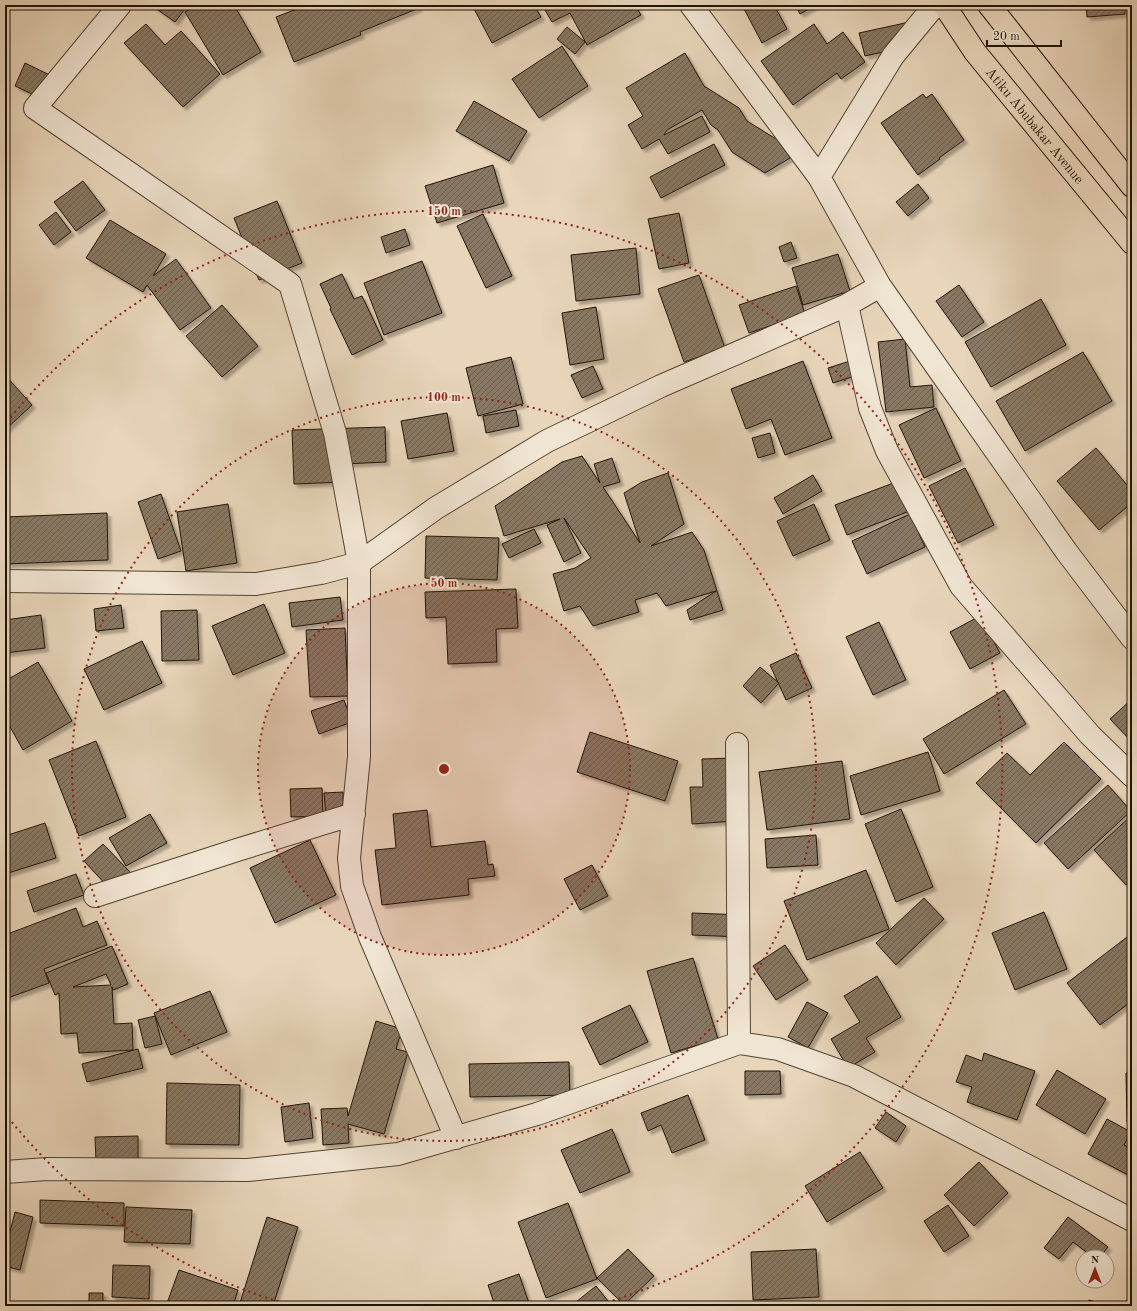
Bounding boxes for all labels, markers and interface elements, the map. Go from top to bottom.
scale bar [987,22,1061,48]
text: 20 m [993,31,1020,43]
street label: Atiku Abubakar Avenue [983,65,1086,187]
text: 150 m [427,205,461,218]
text: 100 m [427,392,461,404]
text: 50 m [431,577,458,590]
centre of rings [437,762,451,776]
north arrow [1075,1249,1115,1289]
text: N [1091,1255,1100,1266]

